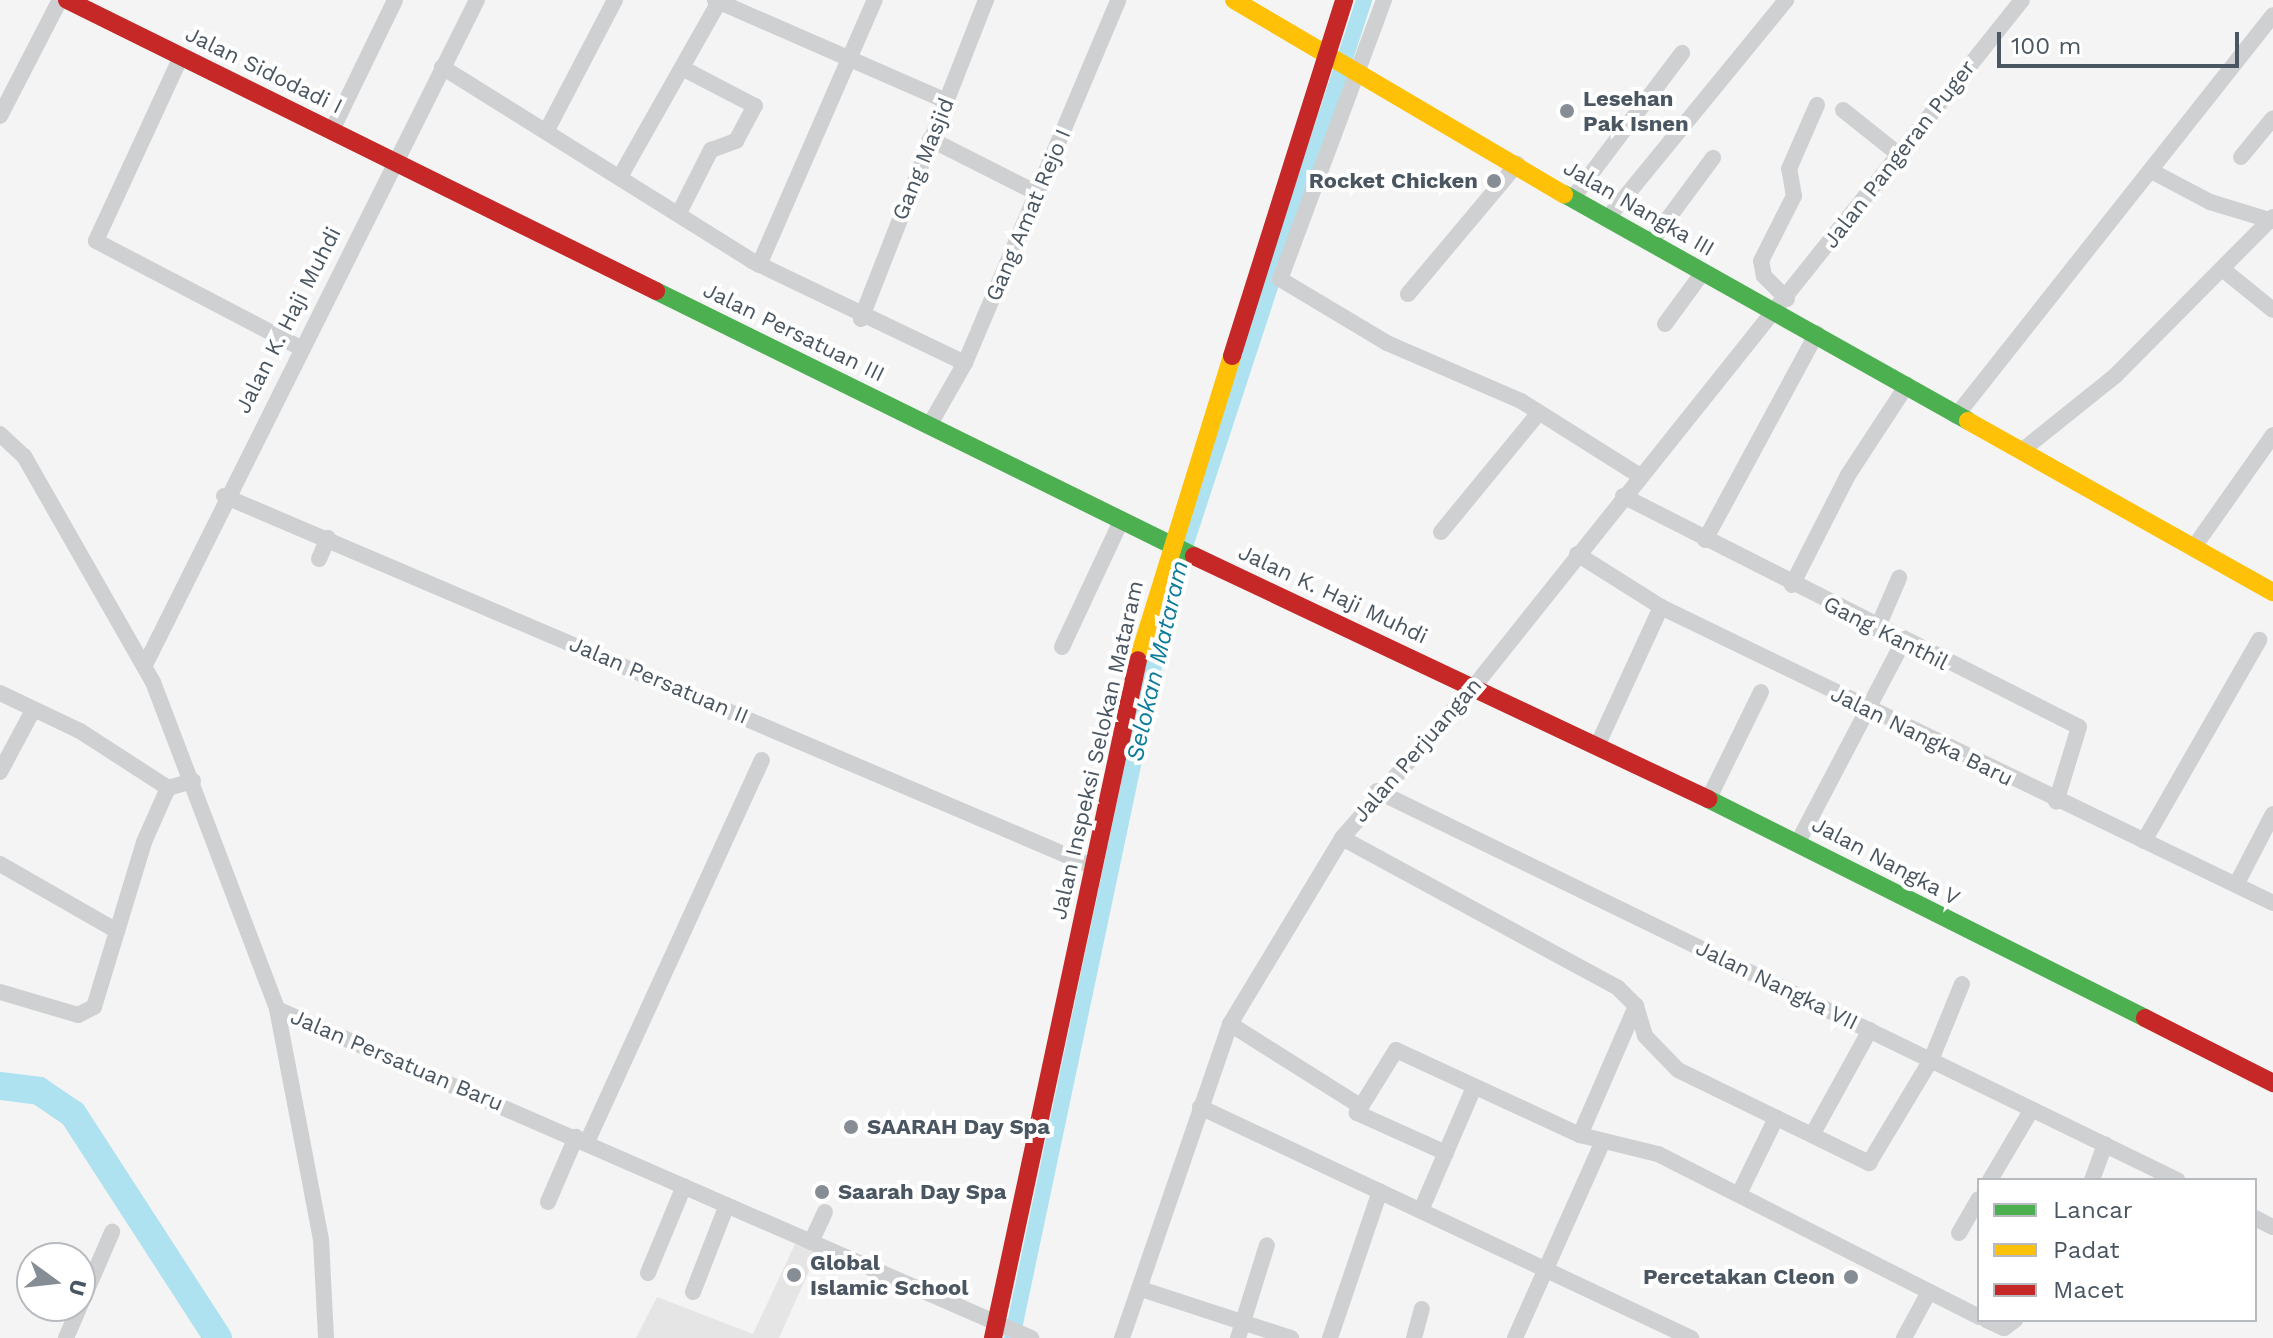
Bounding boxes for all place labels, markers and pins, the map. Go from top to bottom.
place label: Lesehan Pak Isnen [1583,85,1689,136]
marker: Lesehan Pak Isnen [1558,102,1576,120]
place label: Rocket Chicken [1309,168,1478,194]
marker: Rocket Chicken [1485,172,1503,190]
place label: SAARAH Day Spa [867,1114,1051,1140]
marker: SAARAH Day Spa [842,1118,860,1136]
place label: Saarah Day Spa [838,1179,1007,1205]
marker: Saarah Day Spa [813,1183,831,1201]
place label: Global Islamic School [810,1249,968,1300]
place label: Percetakan Cleon [1643,1264,1835,1290]
marker: Global Islamic School [785,1266,803,1284]
marker: Percetakan Cleon [1842,1268,1860,1286]

